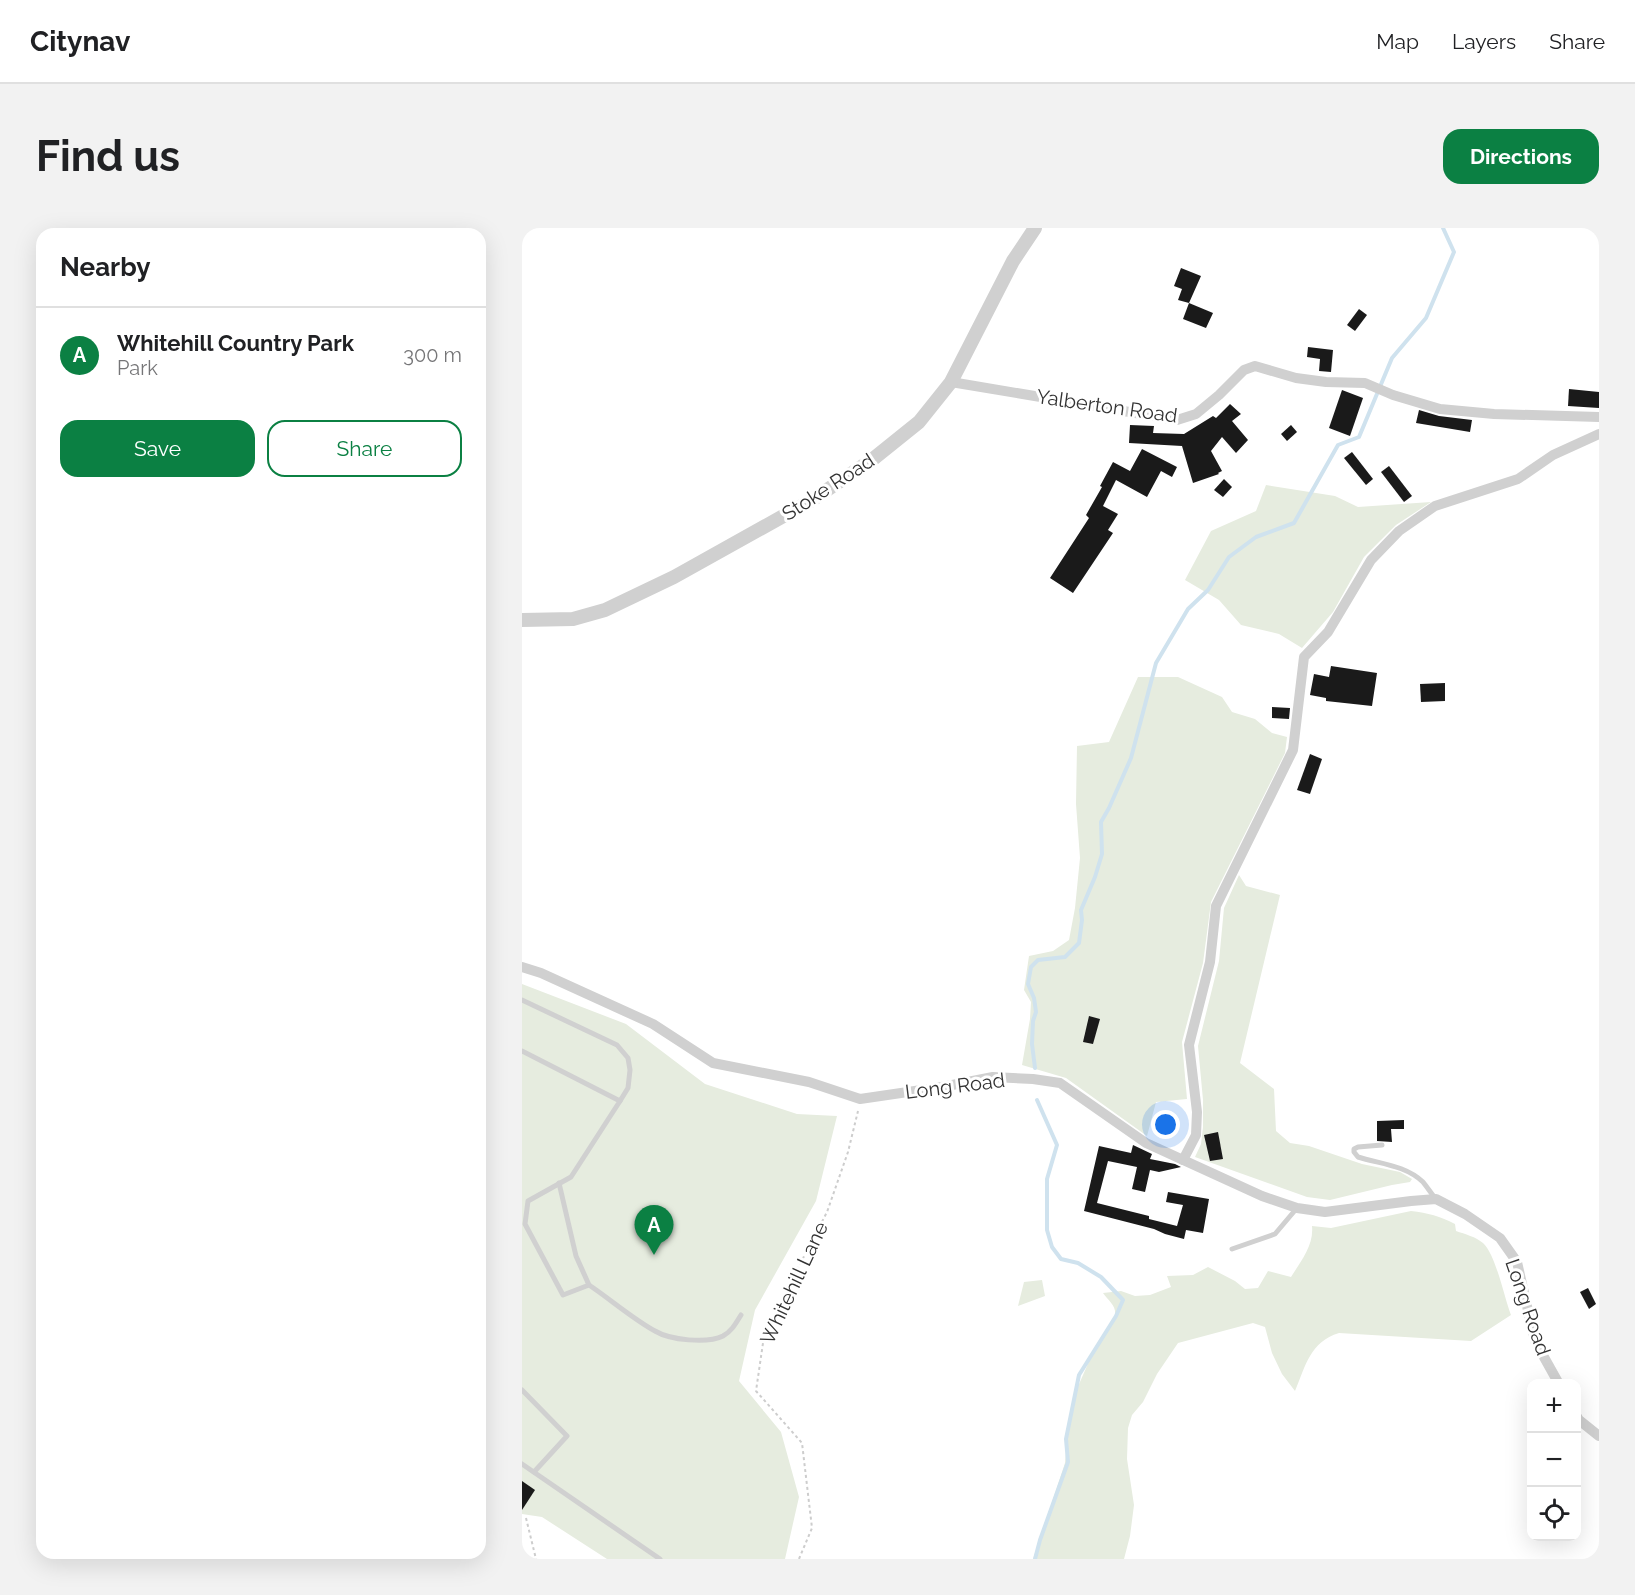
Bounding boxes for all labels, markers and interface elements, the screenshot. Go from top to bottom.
text: Citynav [30,25,130,58]
text: Map [1376,29,1419,54]
text: Layers [1452,29,1516,54]
text: Share [1549,29,1605,54]
button: Directions [1443,129,1599,184]
text: Find us [36,132,180,181]
text: Nearby [60,252,150,282]
text: Whitehill Country Park [117,330,354,356]
text: A [73,343,86,367]
text: 300 m [403,343,462,367]
text: Park [117,356,158,380]
street label: Yalberton Road [1035,384,1179,428]
button: Save [60,420,255,477]
button: Share [267,420,462,477]
street label: Stoke Road [777,448,879,526]
street label: Long Road [904,1068,1006,1104]
your location [1151,1110,1180,1139]
pin: A [634,1206,674,1255]
street label: Whitehill Lane [755,1218,833,1348]
street label: Long Road [1500,1256,1556,1358]
map controls [1527,1379,1581,1541]
button: + [1527,1379,1581,1433]
button: − [1527,1433,1581,1487]
button: locate [1527,1487,1581,1541]

